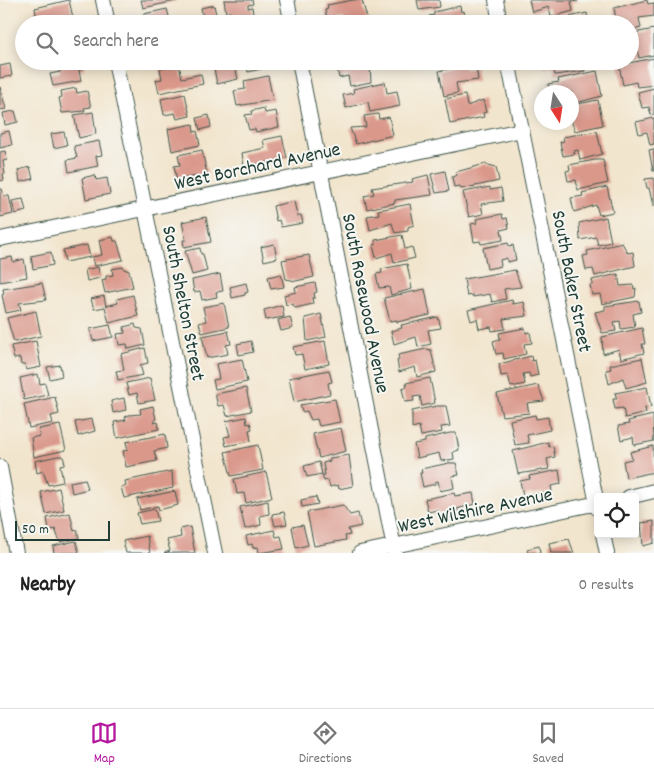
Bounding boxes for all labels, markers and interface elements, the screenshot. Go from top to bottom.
search box [15,15,639,70]
icon: search [33,29,61,57]
text: Search here [73,29,159,56]
north arrow [534,85,579,130]
street label: West Borchard Avenue [172,137,343,199]
street label: South Baker Street [543,208,598,355]
street label: South Rosewood Avenue [333,211,395,396]
street label: South Shelton Street [153,223,211,384]
street label: West Wilshire Avenue [396,482,556,542]
map controls [594,493,639,538]
button: locate [594,493,639,538]
scale bar [15,518,110,541]
text: 50 m [22,520,49,540]
text: Nearby [20,571,75,601]
text: 0 results [579,574,634,597]
tab: Map [90,719,118,769]
tab: Directions [299,719,352,769]
tab: Saved [532,719,564,769]

